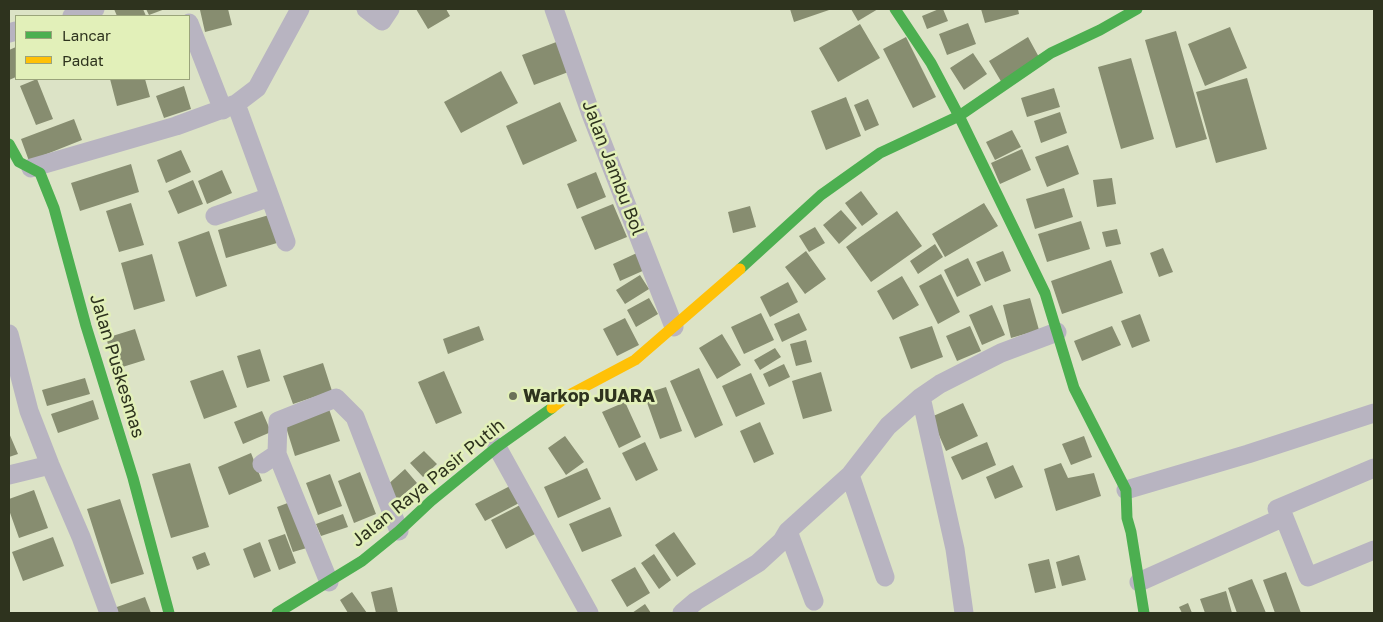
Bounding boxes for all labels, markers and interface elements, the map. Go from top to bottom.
legend [15,15,190,80]
text: Lancar [62,26,111,44]
text: Padat [62,51,104,69]
street label: Jalan Jambu Bol [577,97,649,239]
street label: Jalan Puskesmas [85,291,149,441]
place label: Warkop JUARA [523,385,655,407]
marker: Warkop JUARA [507,390,519,402]
street label: Jalan Raya Pasir Putih [347,414,509,552]

